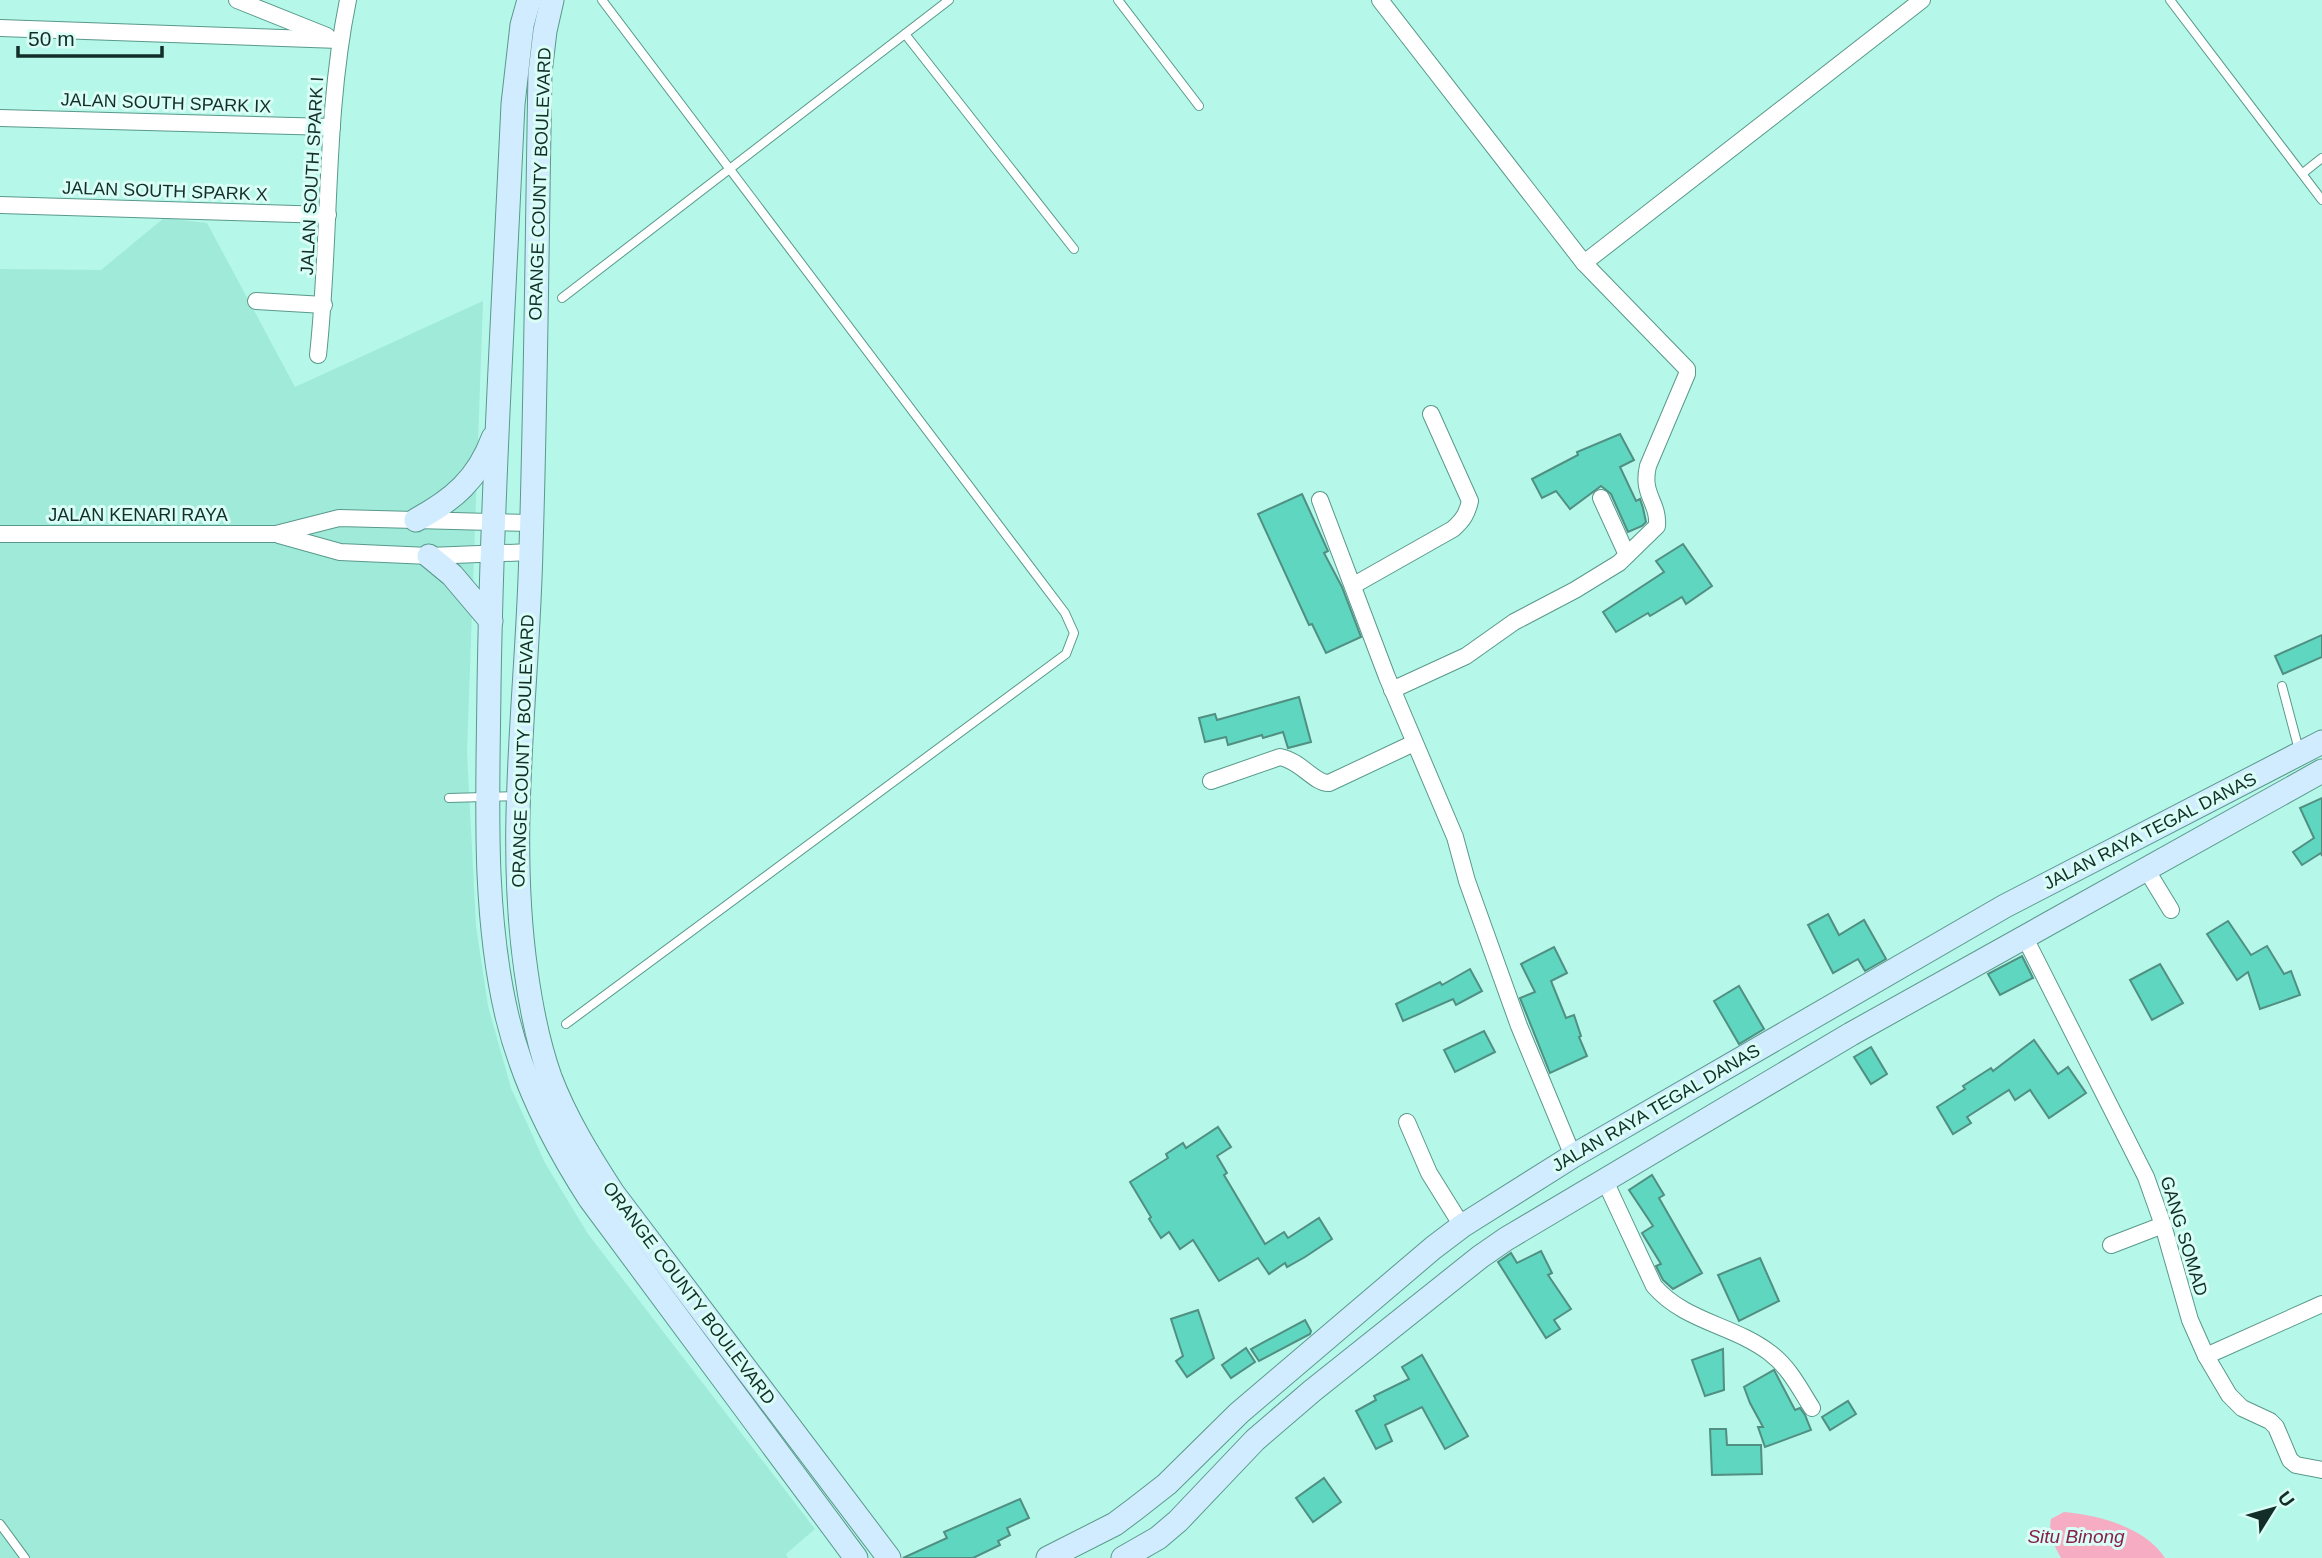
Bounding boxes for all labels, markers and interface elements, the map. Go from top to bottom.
scale bar [18,14,161,58]
text: 50 m [28,27,75,50]
street label: ORANGE COUNTY BOULEVARD [525,47,555,321]
street label: JALAN SOUTH SPARK I [297,76,327,276]
street label: JALAN SOUTH SPARK IX [60,89,272,117]
street label: JALAN SOUTH SPARK X [62,177,268,205]
street label: JALAN KENARI RAYA [48,505,228,525]
street label: ORANGE COUNTY BOULEVARD [508,614,538,888]
street label: JALAN RAYA TEGAL DANAS [2040,768,2260,894]
street label: JALAN RAYA TEGAL DANAS [1549,1040,1763,1176]
street label: GANG SOMAD [2156,1174,2212,1298]
street label: ORANGE COUNTY BOULEVARD [599,1178,779,1408]
north arrow [2238,1474,2308,1544]
text: U [2274,1487,2299,1511]
water label: Situ Binong [2027,1526,2125,1547]

